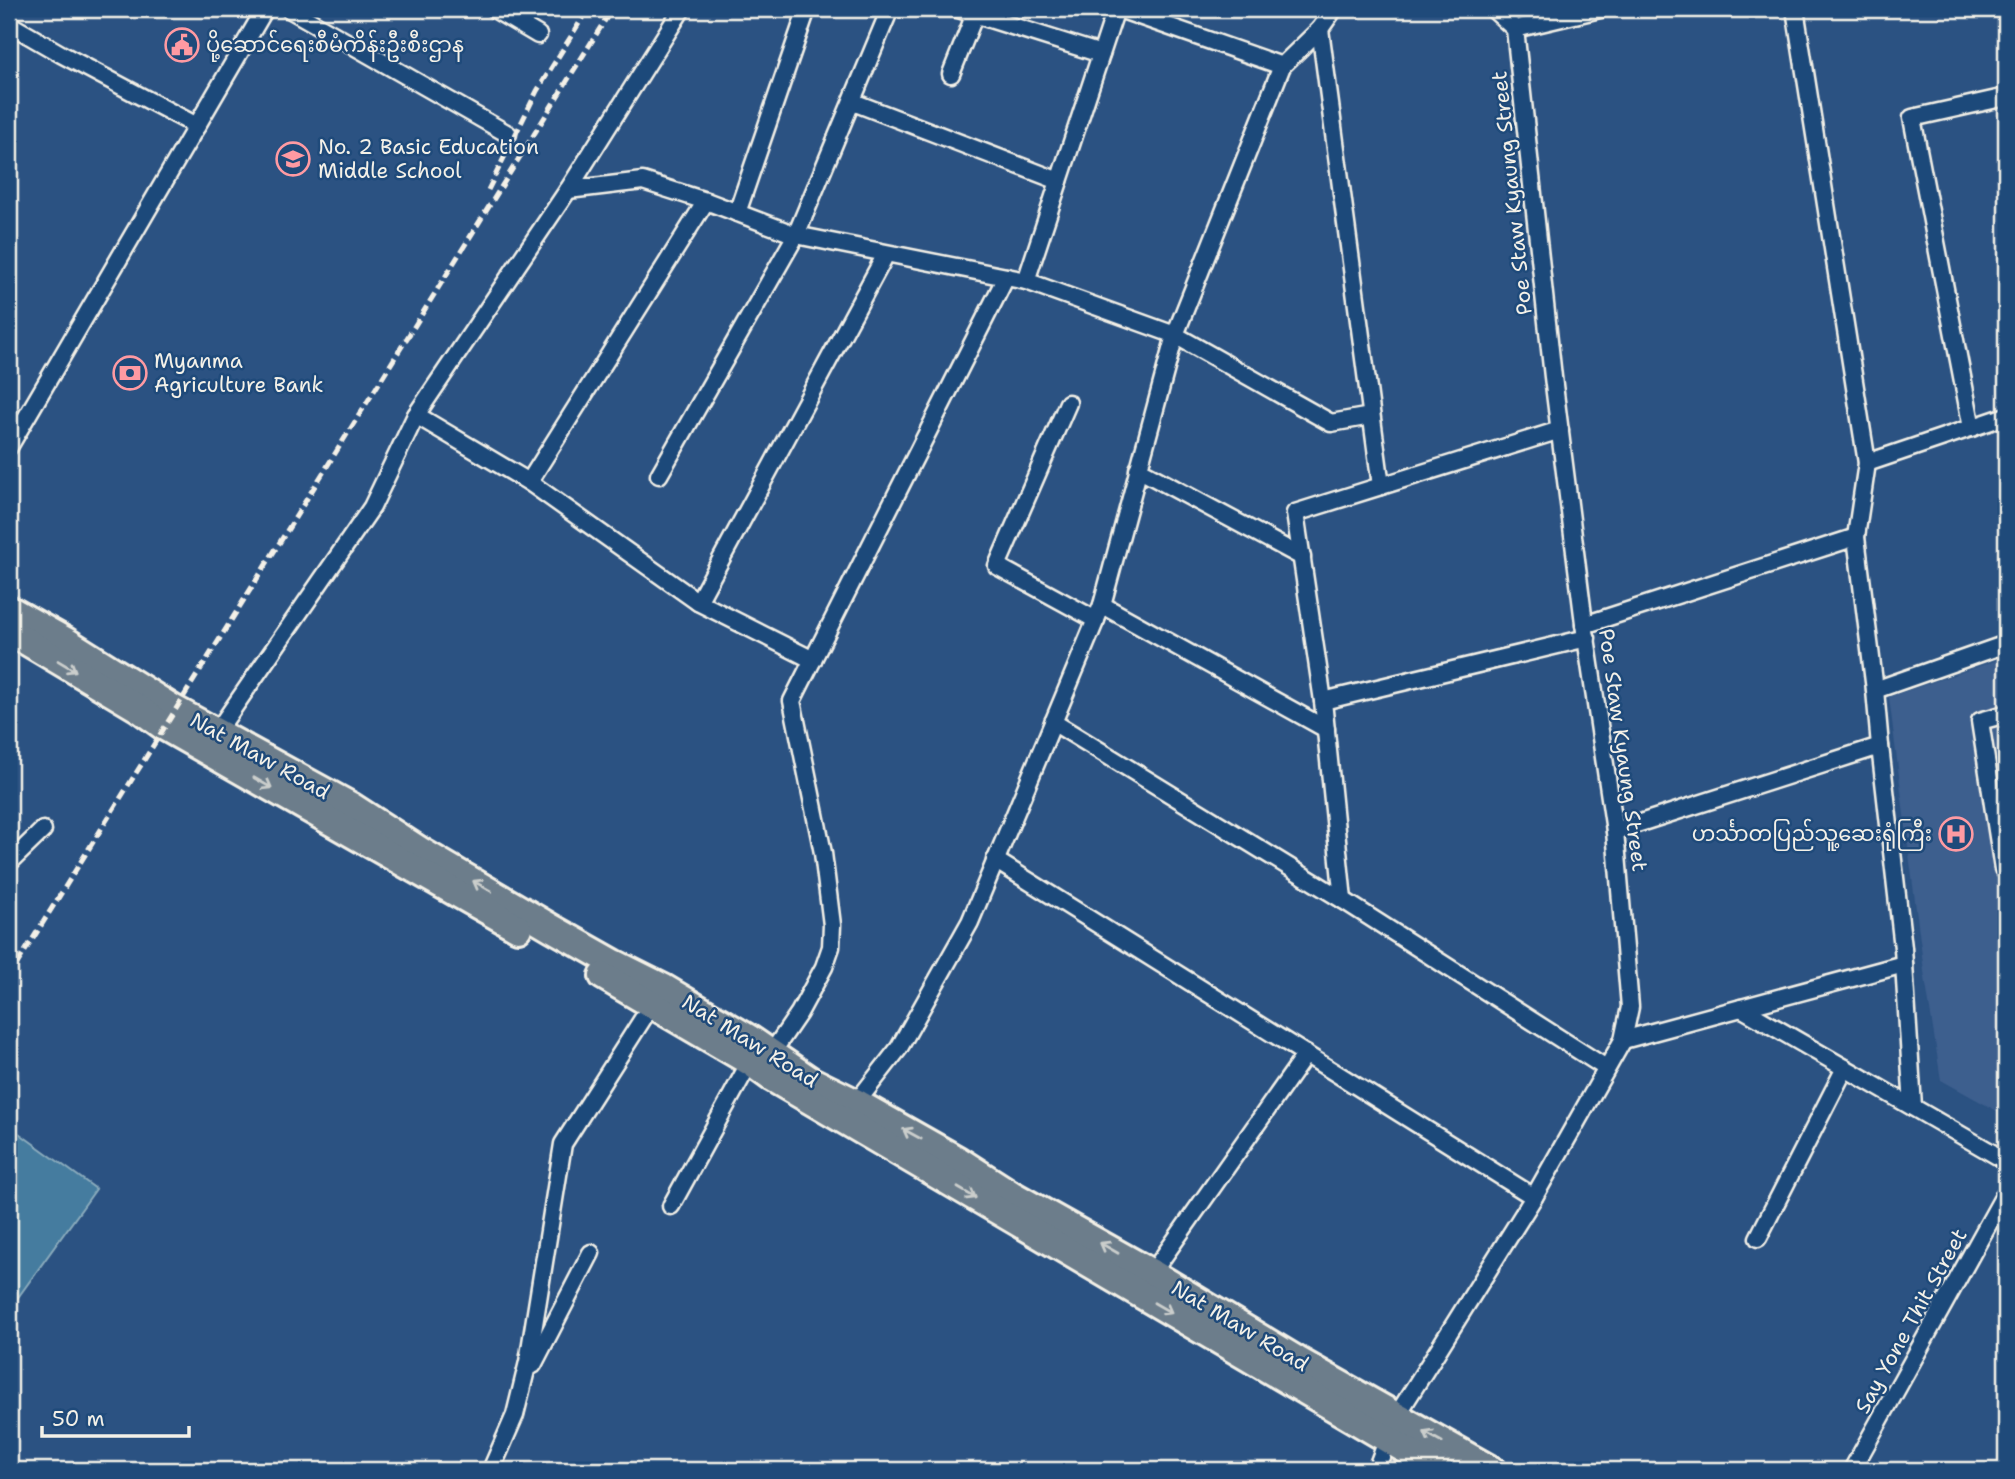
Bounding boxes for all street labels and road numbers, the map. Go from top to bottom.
street label: Poe Staw Kyaung Street [1485,70,1539,316]
street label: Poe Staw Kyaung Street [1592,627,1654,873]
street label: Nat Maw Road [185,706,335,806]
street label: Nat Maw Road [677,988,823,1094]
street label: Say Yone Thit Street [1849,1224,1973,1418]
street label: Nat Maw Road [1166,1274,1314,1378]

